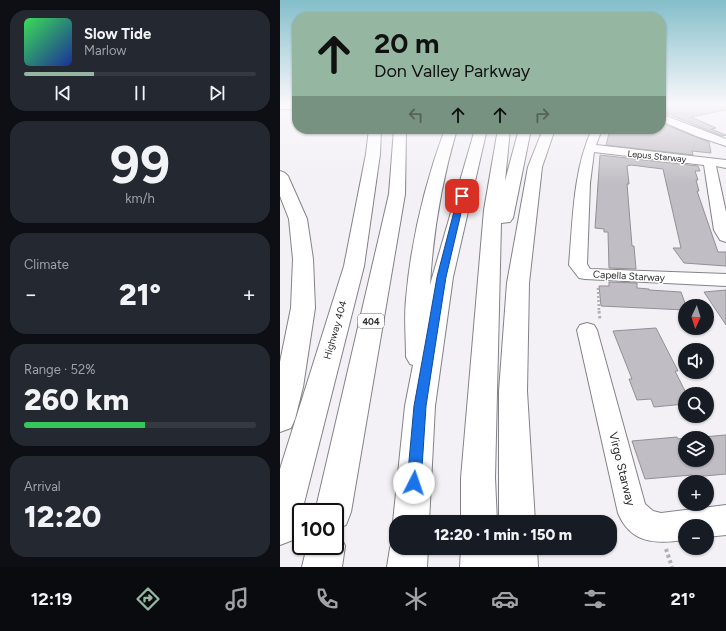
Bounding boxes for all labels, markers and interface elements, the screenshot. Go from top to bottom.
text: Slow Tide [84,25,151,43]
text: 20 m [374,26,439,60]
icon: ahead [308,28,360,80]
text: Marlow [84,43,126,58]
text: Don Valley Parkway [374,60,530,82]
icon: previous [52,82,74,104]
icon: pause [129,82,151,104]
icon: next [206,82,228,104]
icon: left [405,104,427,126]
icon: ahead [447,104,469,126]
icon: ahead [489,104,511,126]
icon: right [531,104,553,126]
text: 99 [110,134,170,196]
street label: Lepus Starway [627,147,687,165]
pin [445,179,479,213]
icon: arrive [451,185,473,207]
text: km/h [125,191,155,206]
text: Climate [24,257,69,272]
street label: Capella Starway [593,268,666,284]
text: 21° [119,276,161,313]
text: − [24,281,38,308]
text: + [242,281,256,308]
street label: Highway 404 [320,299,350,361]
north arrow [678,299,714,335]
map controls [678,299,714,555]
road number: 404 [358,314,384,328]
button: sound [678,343,714,379]
text: Range · 52% [24,362,95,377]
text: 260 km [24,381,129,418]
button: search [678,387,714,423]
street label: Virgo Starway [606,431,638,508]
button: layers [678,431,714,467]
position arrow [393,462,435,504]
button: + [678,475,714,511]
text: Arrival [24,479,61,494]
text: 12:20 [24,498,101,535]
speed limit sign: 100 [292,503,344,555]
button: − [678,519,714,555]
text: 12:20 · 1 min · 150 m [434,526,572,544]
icon: directions [134,585,162,613]
icon: music [223,585,251,613]
icon: phone [313,585,341,613]
icon: climate [402,585,430,613]
icon: car [491,585,519,613]
icon: filters [581,585,609,613]
text: 12:19 [31,588,72,610]
text: 21° [670,588,695,610]

